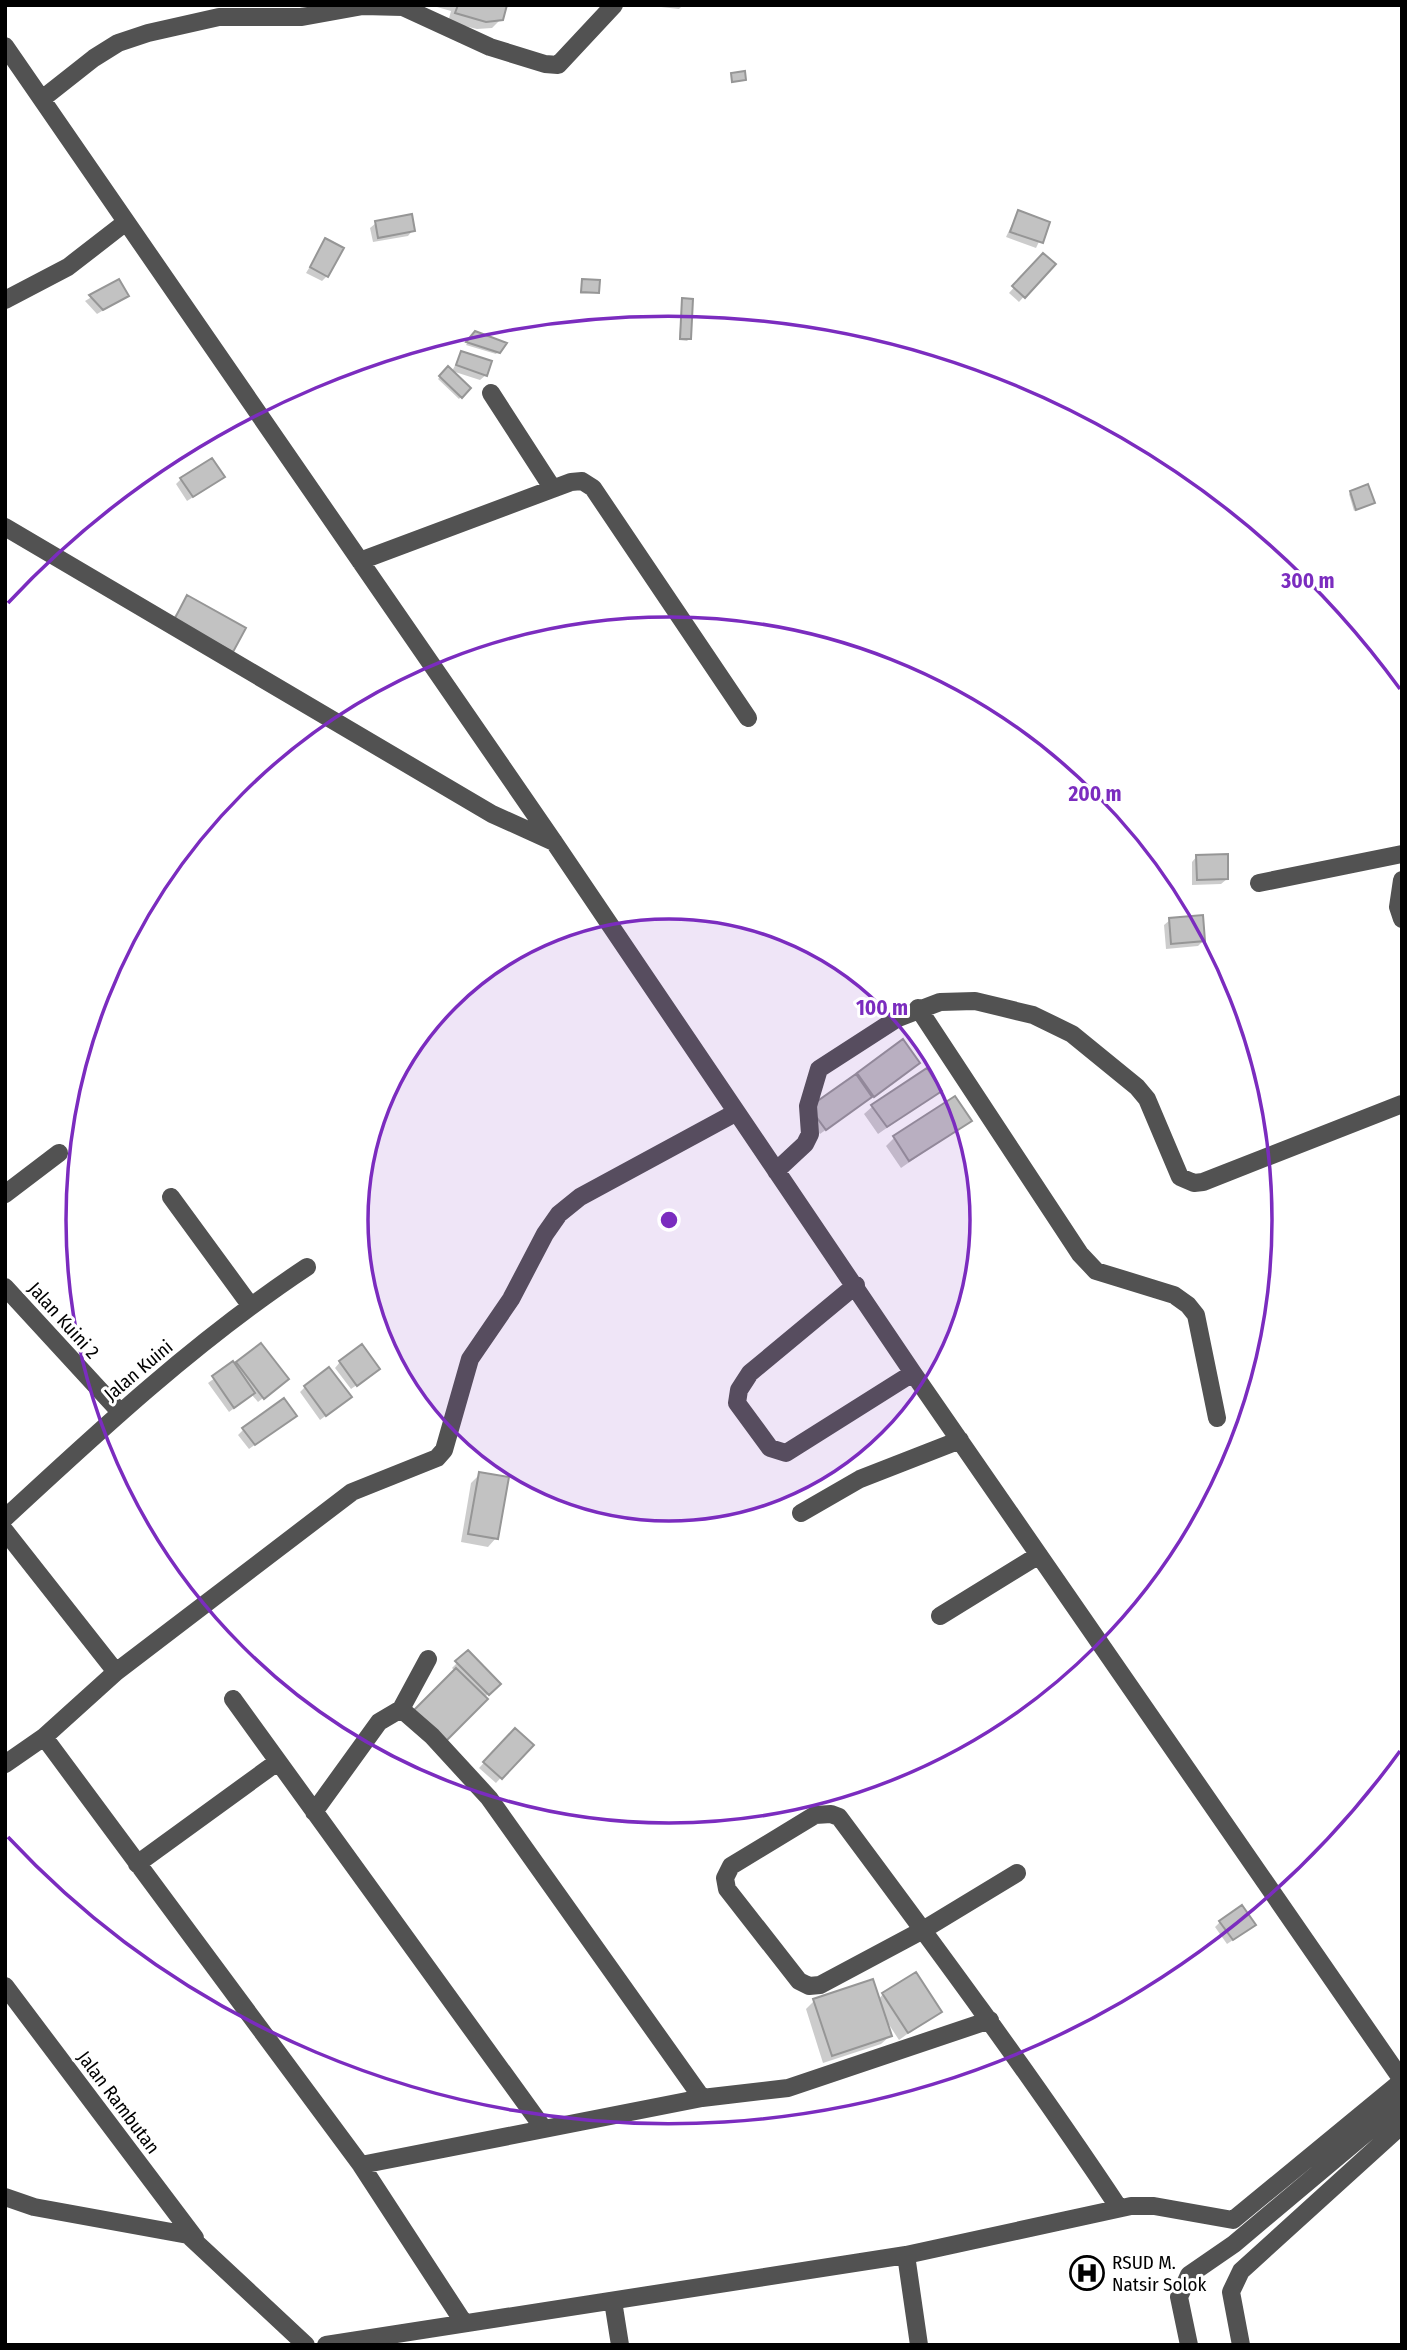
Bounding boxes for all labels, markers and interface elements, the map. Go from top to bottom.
text: 300 m [1280,568,1335,594]
text: 200 m [1067,781,1122,807]
text: 100 m [856,995,908,1021]
centre of rings [657,1208,681,1232]
street label: Jalan Kuini 2 [23,1277,104,1363]
street label: Jalan Kuini [99,1335,177,1406]
street label: Jalan Rambutan [73,2046,165,2158]
place label: RSUD M. Natsir Solok [1112,2251,1206,2296]
hospital icon: RSUD M. Natsir Solok [1068,2254,1106,2292]

